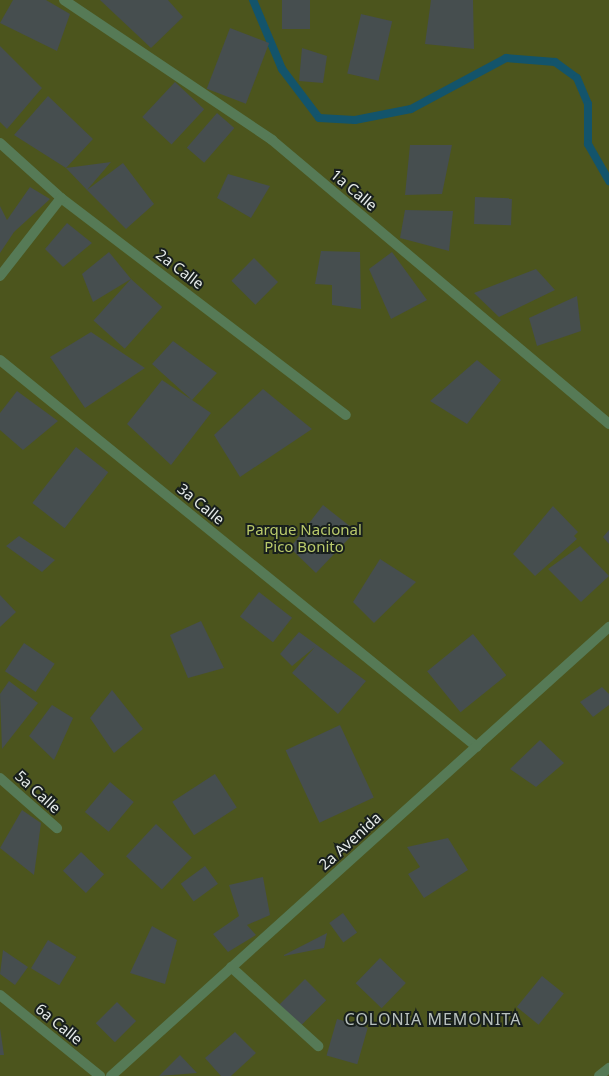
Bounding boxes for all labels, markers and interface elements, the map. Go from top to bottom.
street label: 1a Calle [327,165,381,215]
street label: 2a Calle [153,245,207,293]
street label: 3a Calle [174,480,228,528]
park label: Parque Nacional Pico Bonito [246,520,362,555]
street label: 5a Calle [12,767,64,817]
street label: 2a Avenida [315,808,385,874]
street label: 6a Calle [32,1000,86,1048]
district label: COLONIA MEMONITA [343,1009,523,1029]

